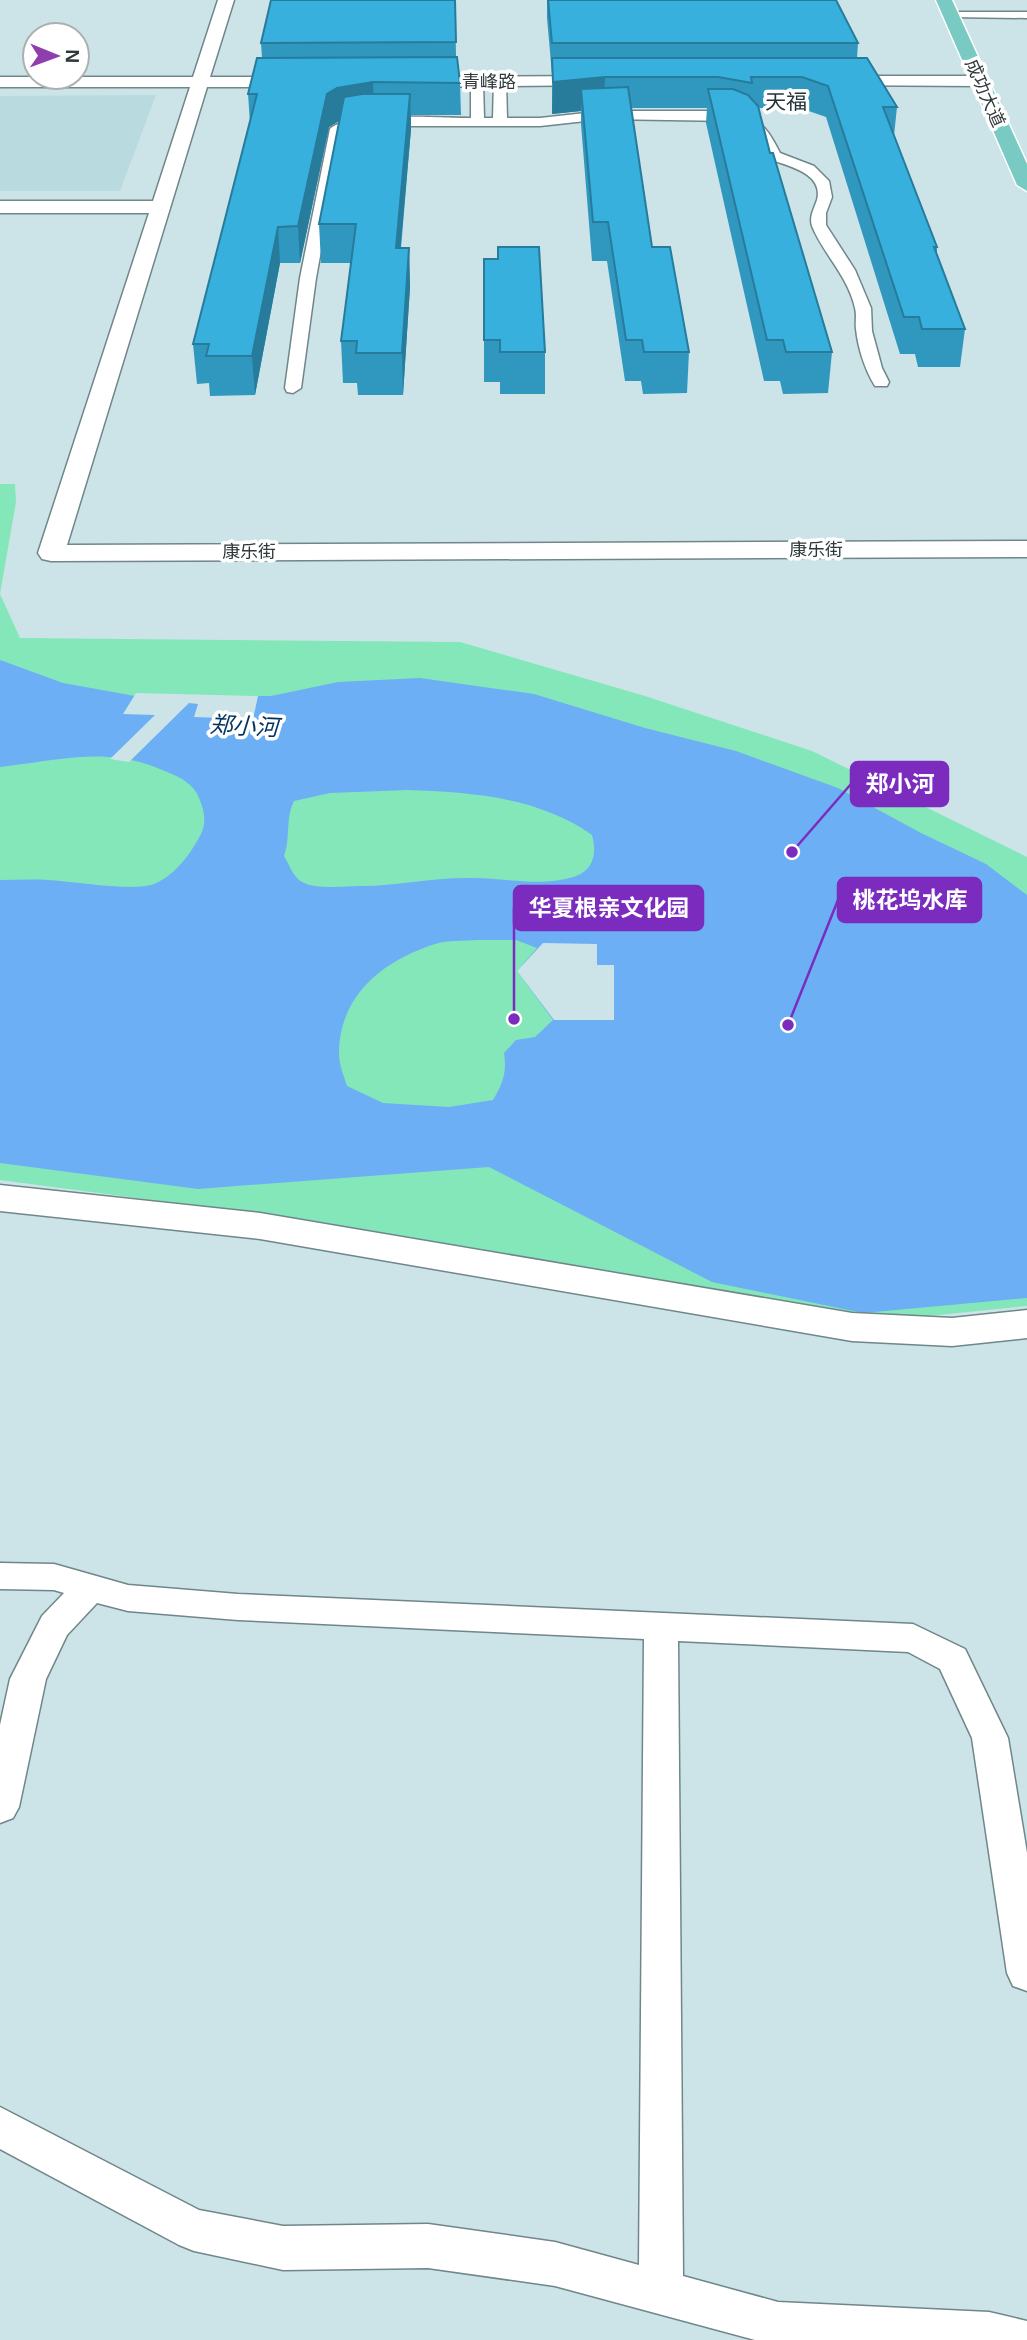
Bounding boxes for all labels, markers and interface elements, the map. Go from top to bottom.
north arrow [21,21,91,91]
text: N [62,49,83,63]
street label: 成功大道 [961,56,1009,130]
street label: 青峰路 [462,72,516,92]
district label: 天福 [765,90,807,113]
street label: 康乐街 [789,540,843,560]
street label: 康乐街 [222,542,276,562]
water label: 郑小河 [209,711,283,741]
callout: 郑小河 [851,762,948,806]
text: 郑小河 [866,771,935,797]
callout: 桃花坞水库 [838,878,981,922]
callout: 华夏根亲文化园 [514,886,703,930]
text: 桃花坞水库 [853,887,968,913]
text: 华夏根亲文化园 [529,895,690,921]

